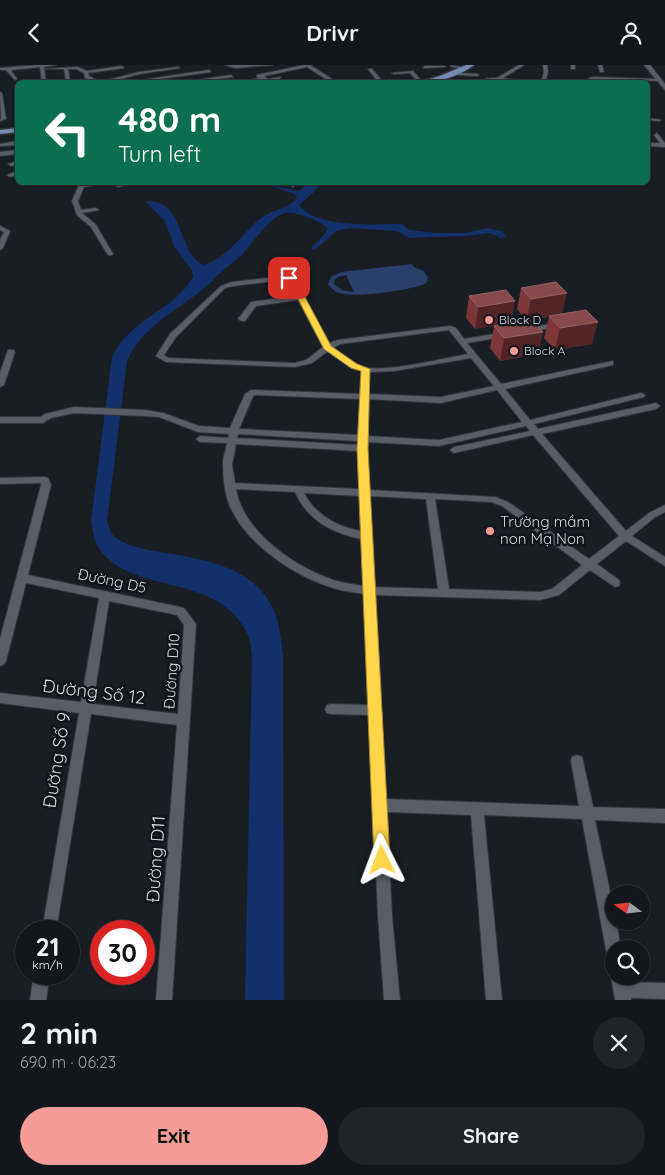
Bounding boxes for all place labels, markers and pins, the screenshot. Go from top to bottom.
pin [268,257,310,299]
place label: Block D [499,312,542,327]
marker: Block D [483,314,495,326]
place label: Block A [524,343,566,358]
marker: Block A [508,345,520,357]
place label: Trường mầm non Mạ Non [500,512,590,548]
marker: Trường mầm non Mạ Non [484,525,496,537]

